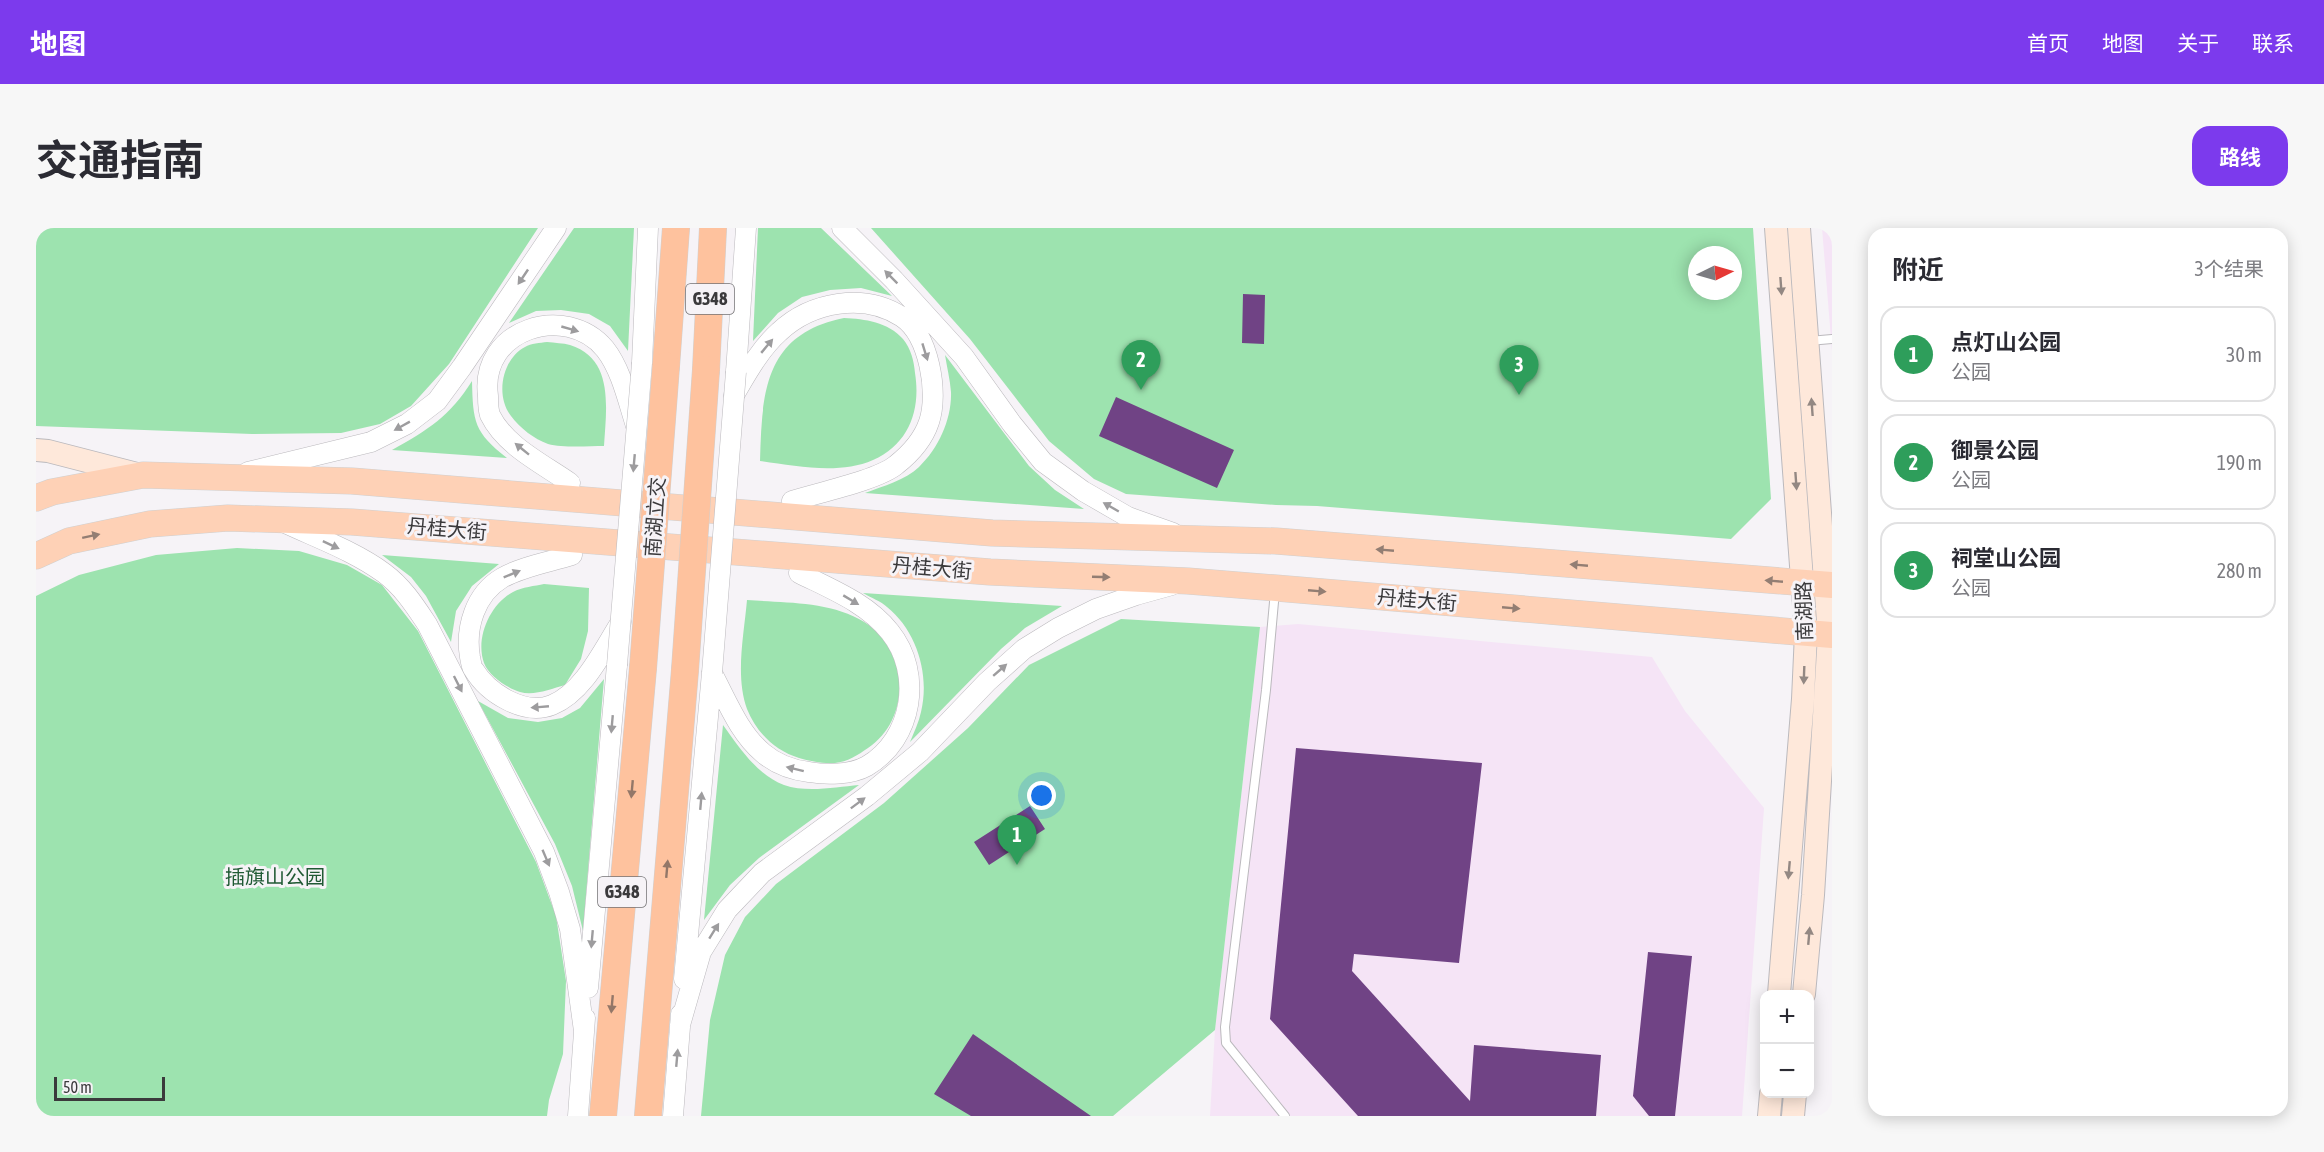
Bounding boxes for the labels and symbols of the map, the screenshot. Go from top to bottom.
north arrow [1688,246,1742,300]
one-way arrow [517,268,529,284]
one-way arrow [884,271,898,285]
one-way arrow [1776,277,1785,296]
road number: G348 [686,284,734,314]
one-way arrow [561,325,579,334]
one-way arrow [760,338,773,354]
pin: 2 [1122,340,1160,390]
one-way arrow [921,343,930,361]
pin: 3 [1500,346,1538,395]
one-way arrow [1808,397,1817,416]
one-way arrow [393,421,410,431]
one-way arrow [514,443,530,456]
one-way arrow [629,453,638,472]
one-way arrow [1791,471,1800,490]
street label: 南湖立交 [640,476,669,558]
one-way arrow [1102,502,1119,512]
street label: 丹桂大街 [406,514,488,543]
one-way arrow [82,531,101,540]
one-way arrow [323,540,340,549]
one-way arrow [1375,545,1394,555]
street label: 丹桂大街 [891,553,973,582]
one-way arrow [1570,561,1589,570]
one-way arrow [503,569,521,578]
one-way arrow [1092,573,1111,582]
one-way arrow [1764,576,1783,586]
street label: 南湖路 [1791,581,1816,641]
street label: 丹桂大街 [1376,585,1458,614]
one-way arrow [1307,586,1326,596]
one-way arrow [843,595,860,605]
one-way arrow [1501,603,1520,613]
one-way arrow [992,664,1007,677]
one-way arrow [1799,666,1809,685]
one-way arrow [454,676,463,693]
one-way arrow [531,702,550,712]
one-way arrow [607,714,617,733]
one-way arrow [786,764,804,774]
one-way arrow [627,779,637,798]
your location [1027,781,1056,810]
one-way arrow [696,791,706,810]
one-way arrow [850,797,866,809]
pin: 1 [998,816,1036,865]
one-way arrow [541,850,551,868]
one-way arrow [662,860,672,879]
one-way arrow [1784,860,1794,879]
park label: 插旗山公园 [225,865,325,888]
road number: G348 [598,877,646,907]
one-way arrow [708,923,719,939]
one-way arrow [1804,927,1814,946]
one-way arrow [587,929,597,948]
one-way arrow [607,994,617,1013]
one-way arrow [672,1048,682,1067]
scale bar [54,1074,165,1102]

